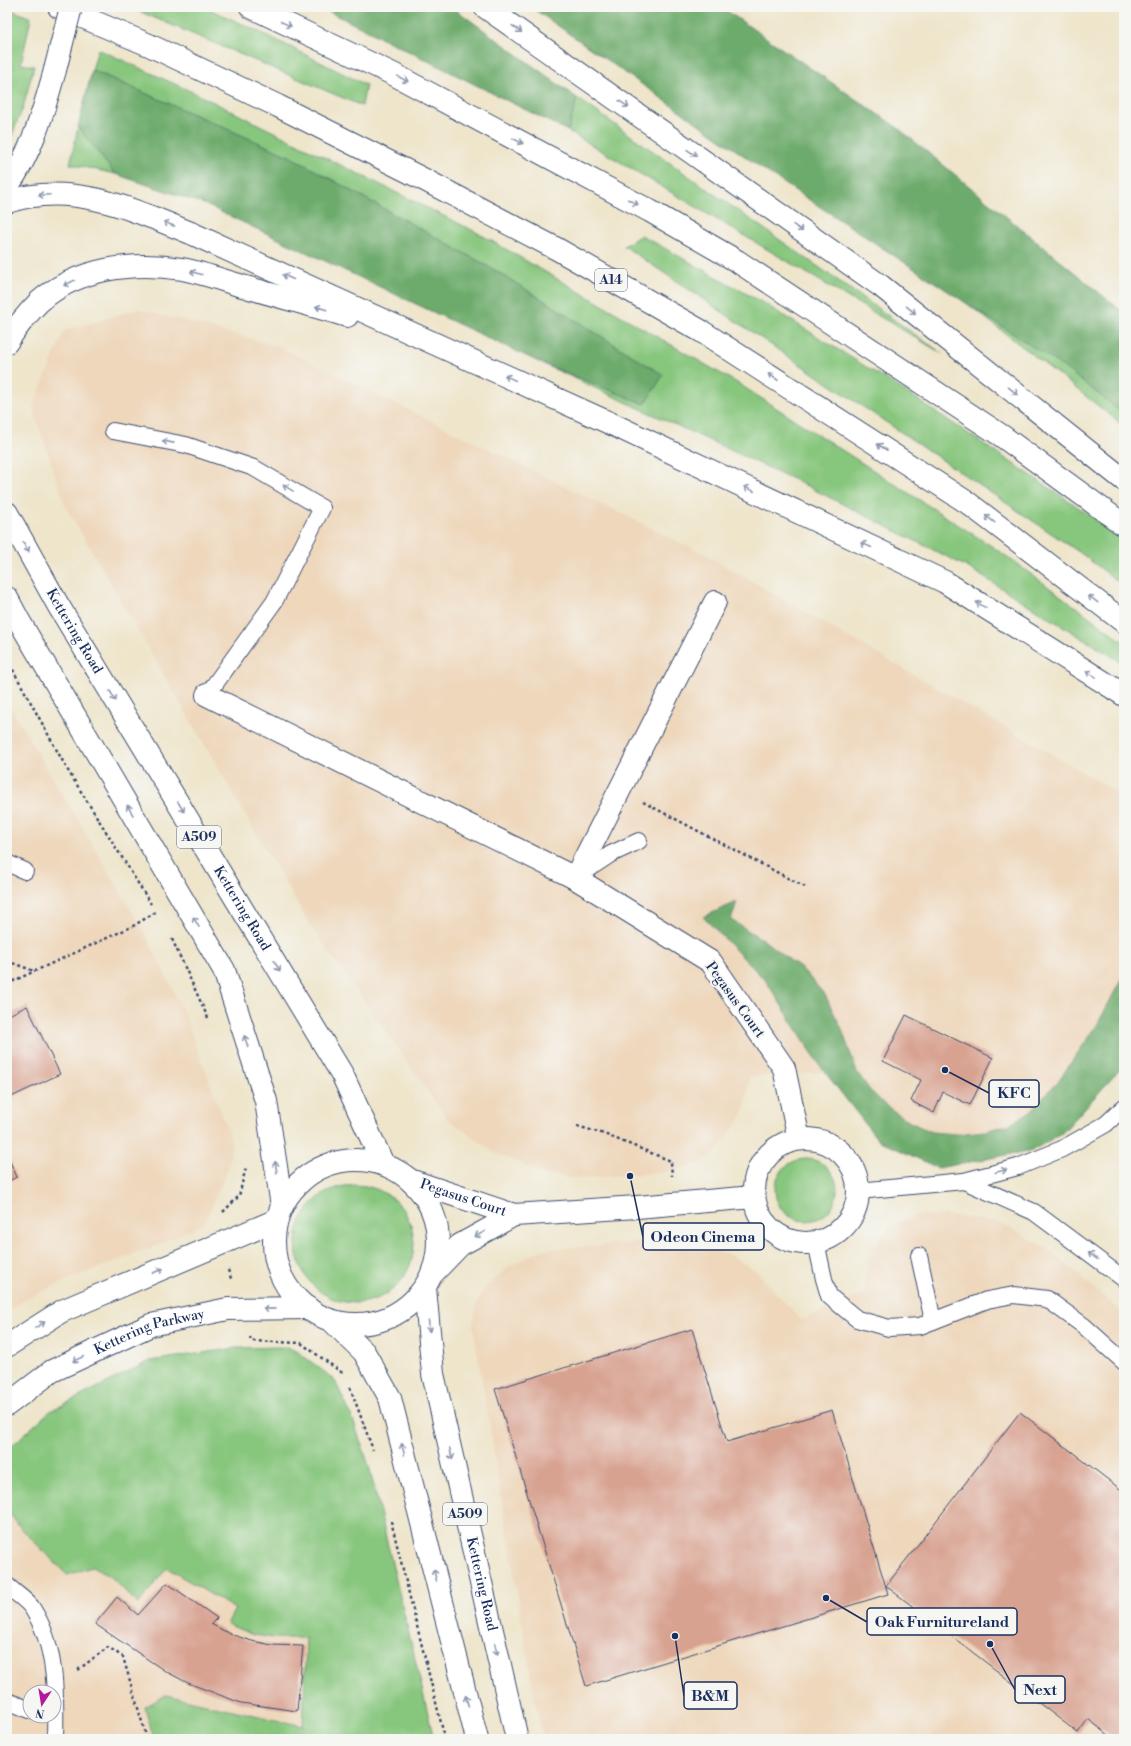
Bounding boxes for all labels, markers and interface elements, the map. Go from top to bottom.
one-way arrow [280,21,292,28]
one-way arrow [512,25,523,34]
one-way arrow [397,76,409,84]
one-way arrow [618,100,629,108]
one-way arrow [512,137,524,145]
one-way arrow [686,149,697,157]
one-way arrow [38,191,51,198]
one-way arrow [627,198,639,206]
one-way arrow [163,220,175,228]
one-way arrow [793,224,804,232]
one-way arrow [190,269,203,276]
road number: A14 [595,269,627,291]
one-way arrow [282,273,294,280]
one-way arrow [64,280,76,287]
one-way arrow [315,304,328,312]
one-way arrow [906,306,917,315]
one-way arrow [767,373,778,381]
one-way arrow [504,374,516,381]
one-way arrow [1008,387,1019,396]
one-way arrow [162,437,175,445]
one-way arrow [876,443,888,451]
one-way arrow [283,484,294,492]
one-way arrow [743,485,755,492]
one-way arrow [985,515,996,524]
one-way arrow [23,541,30,553]
one-way arrow [860,541,872,548]
street label: Kettering Road [42,586,107,677]
one-way arrow [1088,594,1099,603]
one-way arrow [976,601,987,609]
one-way arrow [1085,670,1097,678]
one-way arrow [110,690,118,702]
one-way arrow [177,801,185,813]
one-way arrow [125,804,133,816]
road number: A509 [177,826,221,848]
street label: Kettering Road [209,863,274,954]
one-way arrow [191,916,199,928]
street label: Pegasus Court [701,958,769,1042]
one-way arrow [274,960,282,972]
one-way arrow [242,1035,250,1047]
callout: KFC [989,1080,1039,1107]
text: KFC [997,1084,1031,1103]
one-way arrow [272,1161,280,1174]
one-way arrow [995,1167,1008,1174]
street label: Pegasus Court [418,1175,509,1221]
callout: Odeon Cinema [643,1223,764,1250]
text: Odeon Cinema [651,1228,756,1247]
one-way arrow [474,1230,486,1238]
one-way arrow [1087,1252,1098,1260]
one-way arrow [151,1266,163,1274]
street label: Kettering Parkway [91,1305,206,1359]
one-way arrow [263,1305,276,1313]
one-way arrow [425,1319,432,1332]
one-way arrow [34,1321,45,1329]
one-way arrow [72,1356,84,1363]
one-way arrow [398,1443,406,1456]
one-way arrow [448,1447,456,1460]
road number: A509 [443,1503,487,1525]
street label: Kettering Road [462,1535,501,1633]
one-way arrow [431,1569,438,1582]
callout: Oak Furnitureland [867,1608,1017,1635]
text: Oak Furnitureland [875,1613,1010,1632]
one-way arrow [493,1642,501,1655]
callout: Next [1015,1676,1065,1703]
text: Next [1023,1681,1057,1700]
callout: B&M [684,1682,737,1709]
north arrow [22,1684,62,1724]
text: B&M [691,1687,729,1706]
one-way arrow [463,1695,471,1708]
text: N [34,1705,46,1721]

